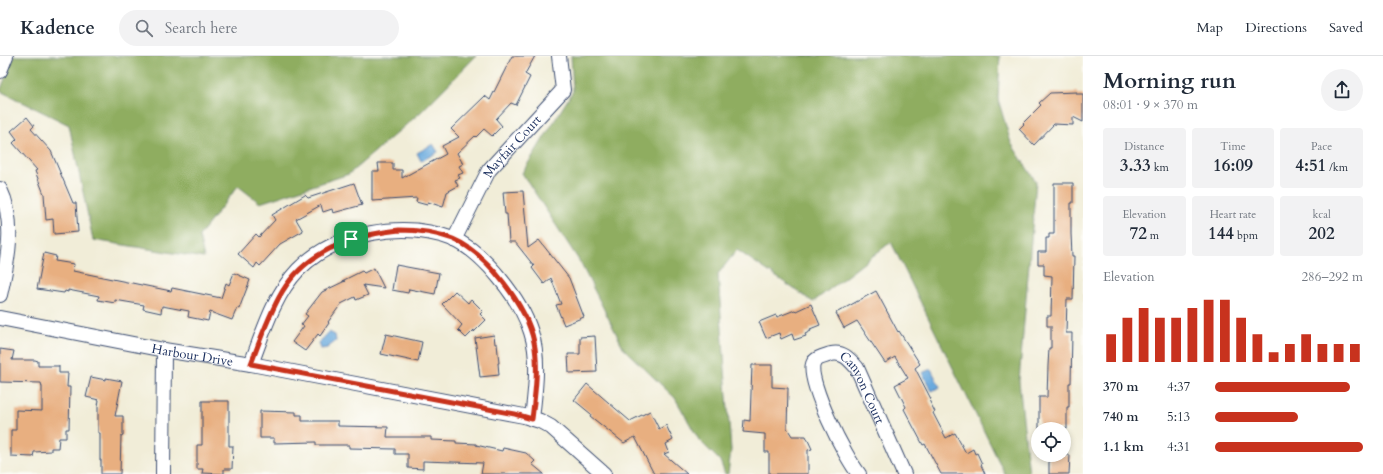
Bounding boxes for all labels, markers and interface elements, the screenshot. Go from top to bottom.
search box [119,10,399,46]
text: Kadence [20,15,95,41]
icon: search [133,17,155,39]
text: Search here [165,18,238,38]
text: Map [1197,18,1223,37]
text: Directions [1245,18,1307,37]
text: Saved [1329,18,1363,37]
text: Morning run [1103,66,1236,96]
button: share [1321,69,1363,111]
text: 08:01 · 9 × 370 m [1103,96,1198,114]
street label: Mayfair Court [479,111,545,181]
text: Distance [1124,139,1164,154]
text: Time [1220,139,1246,154]
text: Pace [1311,139,1332,154]
text: 3.33 [1120,154,1151,177]
text: 16:09 [1213,154,1253,177]
text: 4:51 [1295,154,1326,177]
text: km [1151,160,1169,175]
text: /km [1326,160,1348,175]
text: Elevation [1122,207,1166,222]
text: Heart rate [1210,207,1256,222]
text: kcal [1312,207,1331,222]
pin [334,222,368,256]
text: 72 [1129,222,1147,245]
text: 144 [1208,222,1234,245]
text: 202 [1309,222,1335,245]
icon: arrive [340,228,362,250]
text: m [1147,228,1159,243]
text: bpm [1234,228,1258,243]
text: Elevation [1103,268,1155,286]
text: 286–292 m [1301,268,1363,286]
street label: Harbour Drive [150,340,234,371]
street label: Canyon Court [836,347,889,427]
text: 370 m [1103,378,1138,396]
text: 4:37 [1167,378,1190,396]
text: 740 m [1103,408,1138,426]
text: 5:13 [1167,408,1190,426]
map controls [1031,422,1071,462]
button: locate [1031,422,1071,462]
text: 1.1 km [1103,438,1144,456]
text: 4:31 [1167,438,1190,456]

